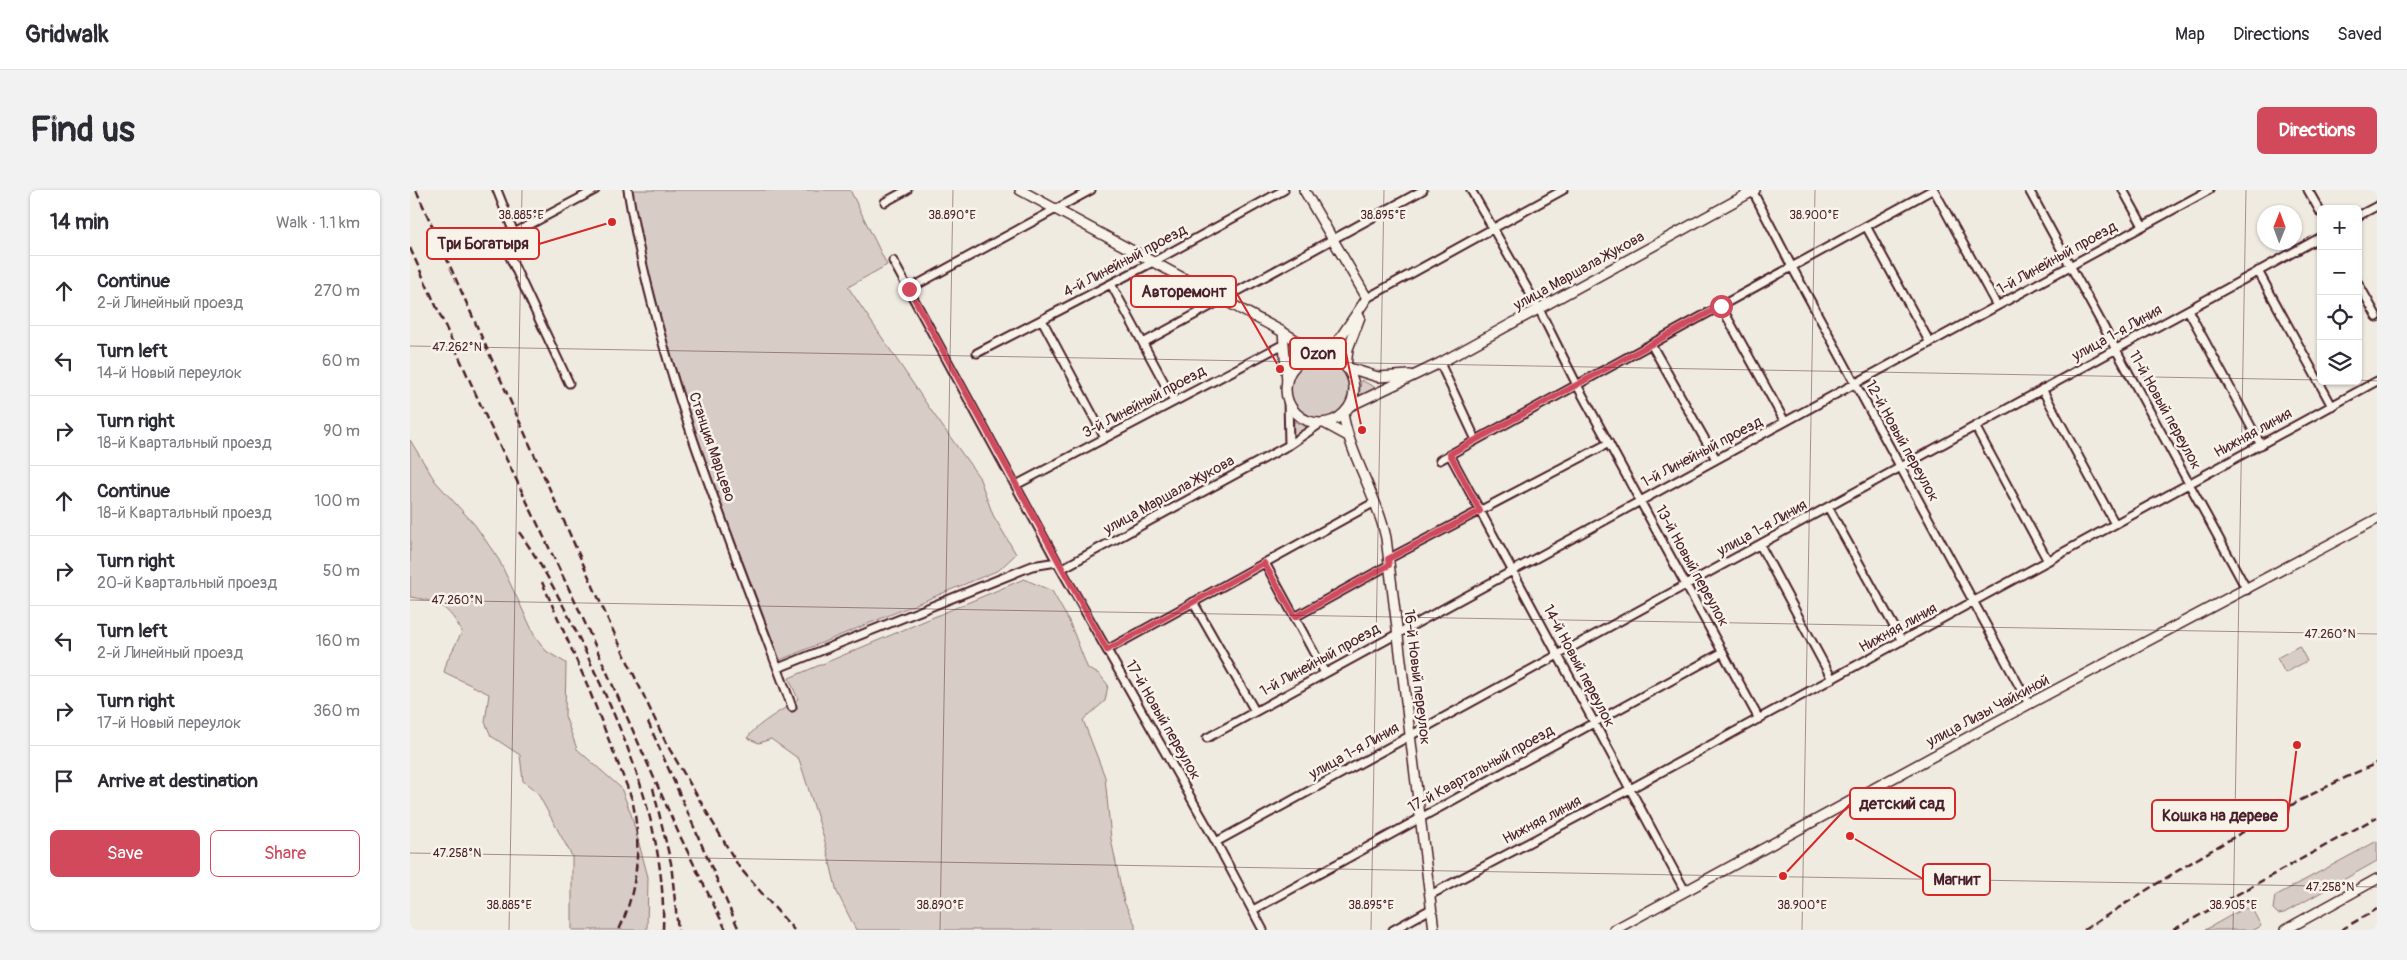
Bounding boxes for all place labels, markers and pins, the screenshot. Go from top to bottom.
callout: Три Богатыря [427,228,539,259]
callout: Авторемонт [1131,276,1236,307]
callout: Ozon [1290,338,1346,369]
callout: детский сад [1850,788,1955,819]
callout: Кошка на дереве [2152,800,2288,831]
callout: Магнит [1923,864,1990,895]

